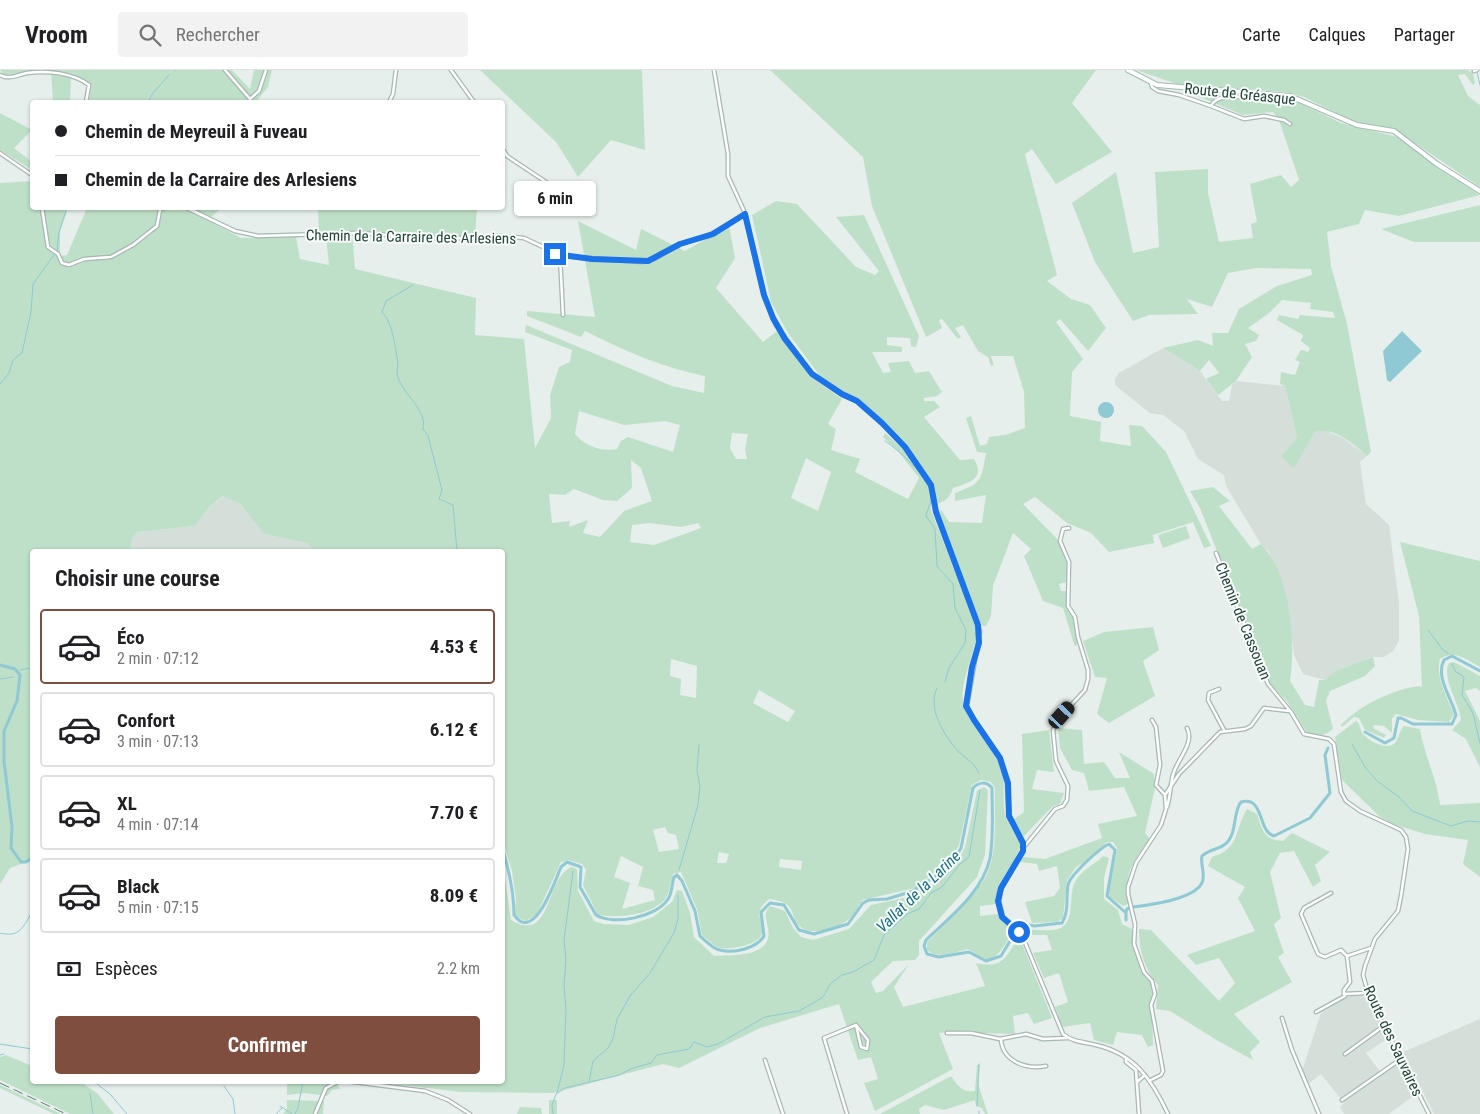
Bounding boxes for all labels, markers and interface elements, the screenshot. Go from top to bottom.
search box [118,12,468,57]
text: Vroom [25,21,88,49]
icon: search [136,21,164,49]
text: Rechercher [176,23,260,46]
text: Carte [1242,24,1281,45]
text: Calques [1309,24,1366,45]
text: Partager [1394,24,1455,45]
street label: Route de Gréasque [1184,79,1296,109]
text: Chemin de Meyreuil à Fuveau [85,120,307,143]
text: Chemin de la Carraire des Arlesiens [85,168,357,191]
callout: 6 min [514,181,596,216]
text: 6 min [537,189,573,208]
street label: Chemin de la Carraire des Arlesiens [306,226,516,248]
route end [544,243,566,265]
street label: Chemin de Cassouan [1211,560,1275,682]
text: Choisir une course [55,566,220,591]
icon: car [57,624,102,669]
text: Éco [117,626,144,649]
text: 4.53 € [430,635,478,658]
text: 2 min · 07:12 [117,649,199,668]
car [1046,699,1077,731]
icon: car [57,707,102,752]
text: Confort [117,709,175,732]
text: 6.12 € [430,718,478,741]
text: 3 min · 07:13 [117,732,199,751]
icon: car [57,790,102,835]
text: XL [117,792,137,815]
text: 7.70 € [430,801,478,824]
text: 4 min · 07:14 [117,815,199,834]
water label: Vallat de la Larine [872,846,964,936]
icon: car [57,873,102,918]
text: Black [117,875,159,898]
text: 8.09 € [430,884,478,907]
text: 5 min · 07:15 [117,898,199,917]
route start [1008,921,1030,943]
icon: cash [55,955,83,983]
text: Espèces [95,957,158,980]
text: 2.2 km [437,959,480,978]
street label: Route des Sauvaires [1360,983,1427,1099]
button: Confirmer [55,1016,480,1074]

